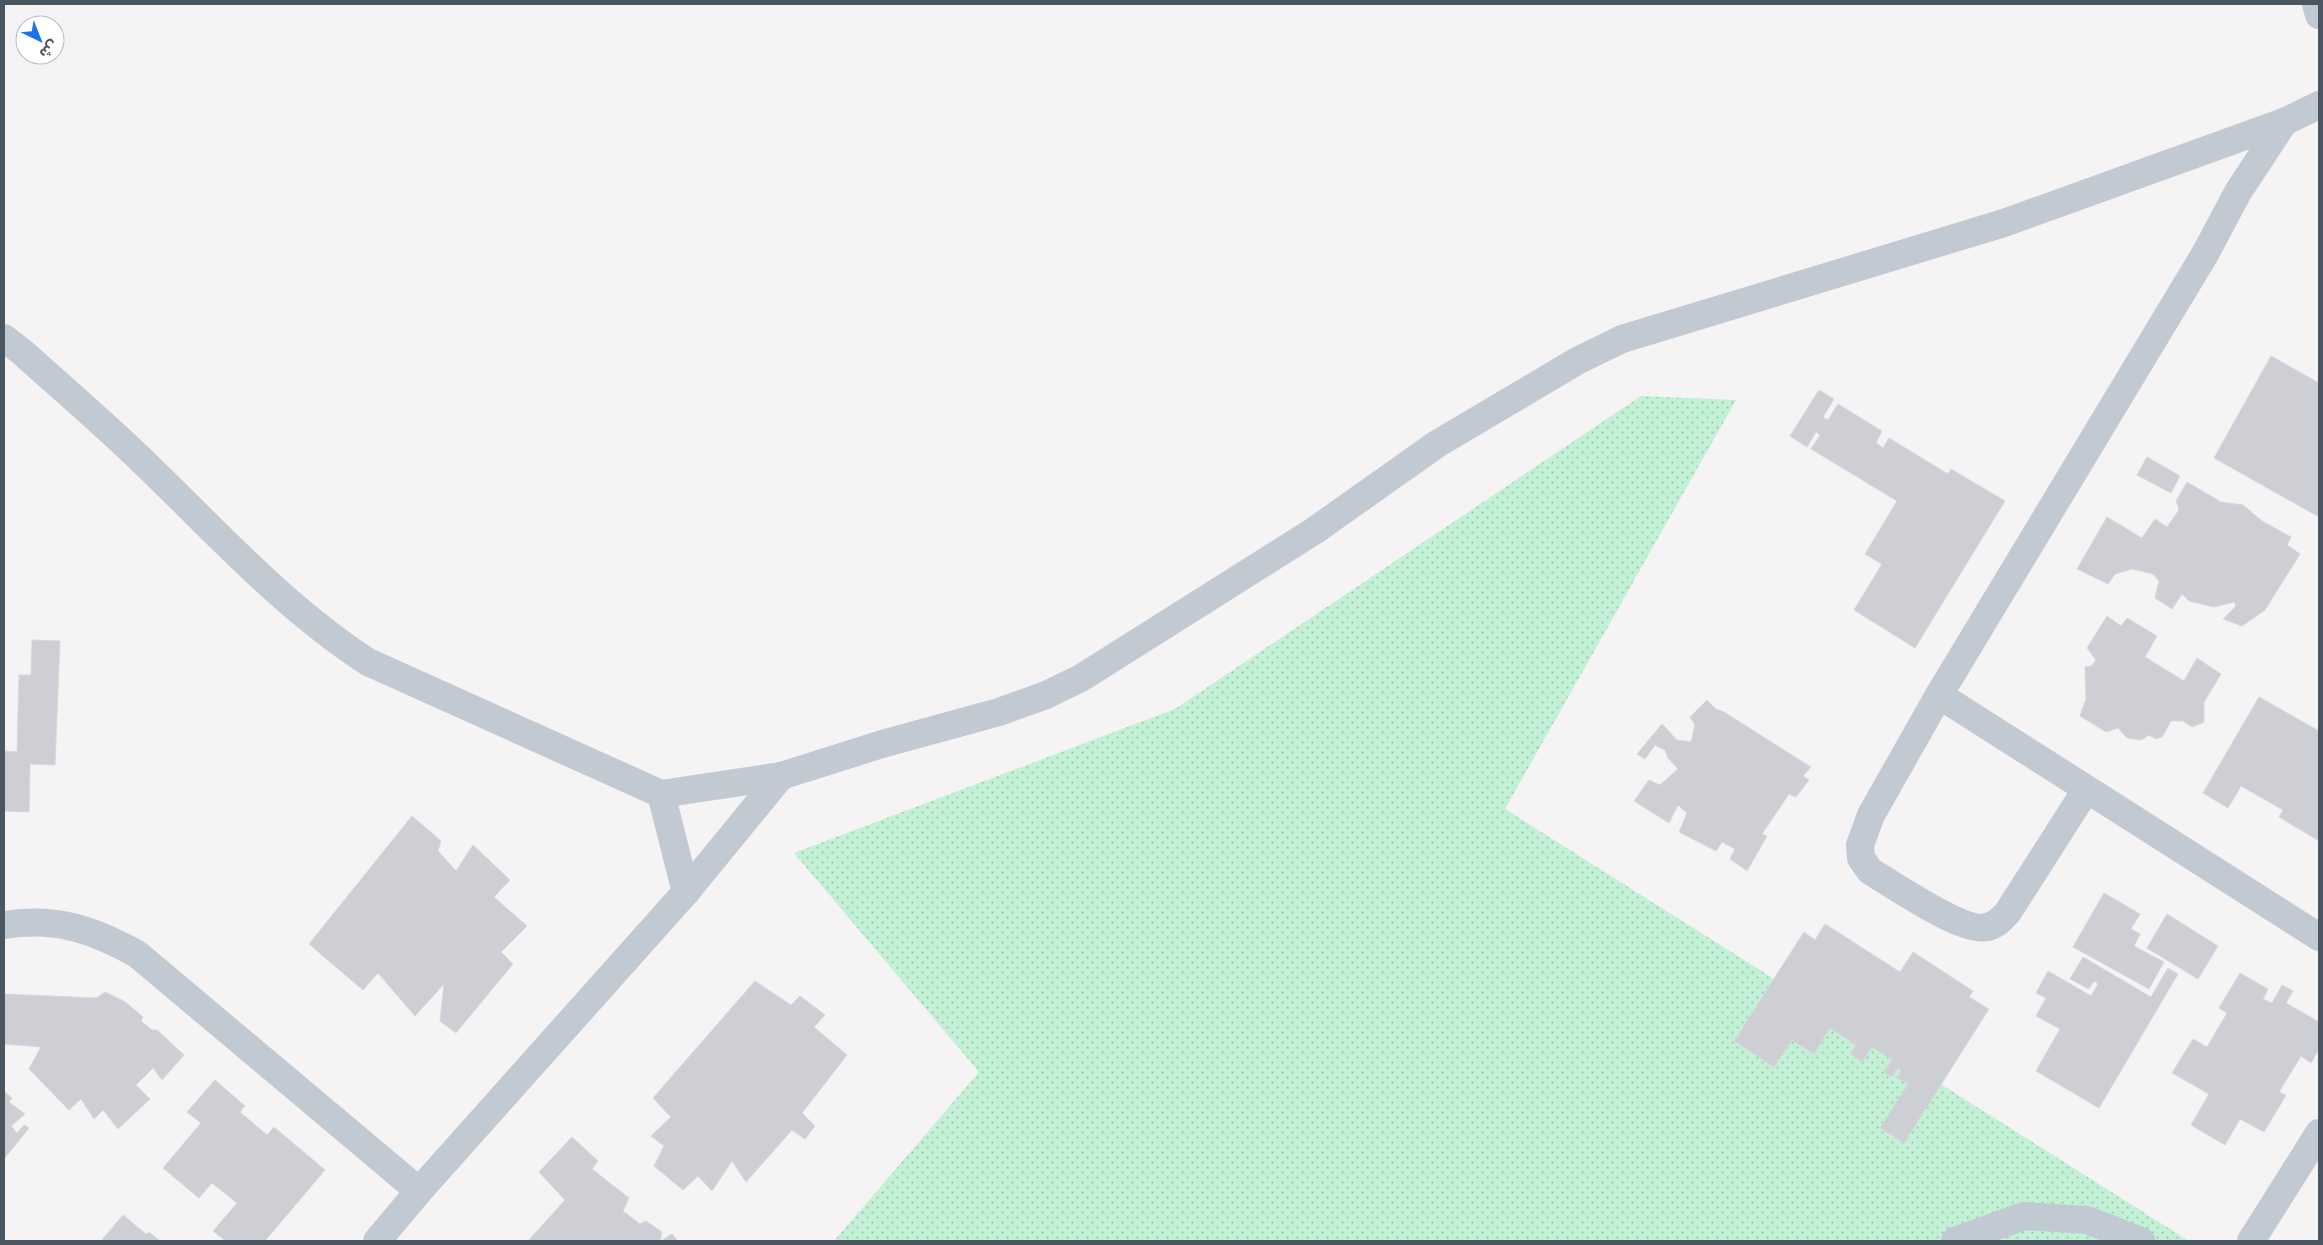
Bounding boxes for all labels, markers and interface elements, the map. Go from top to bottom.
north arrow [15,15,65,65]
text: ش [36,36,62,63]

